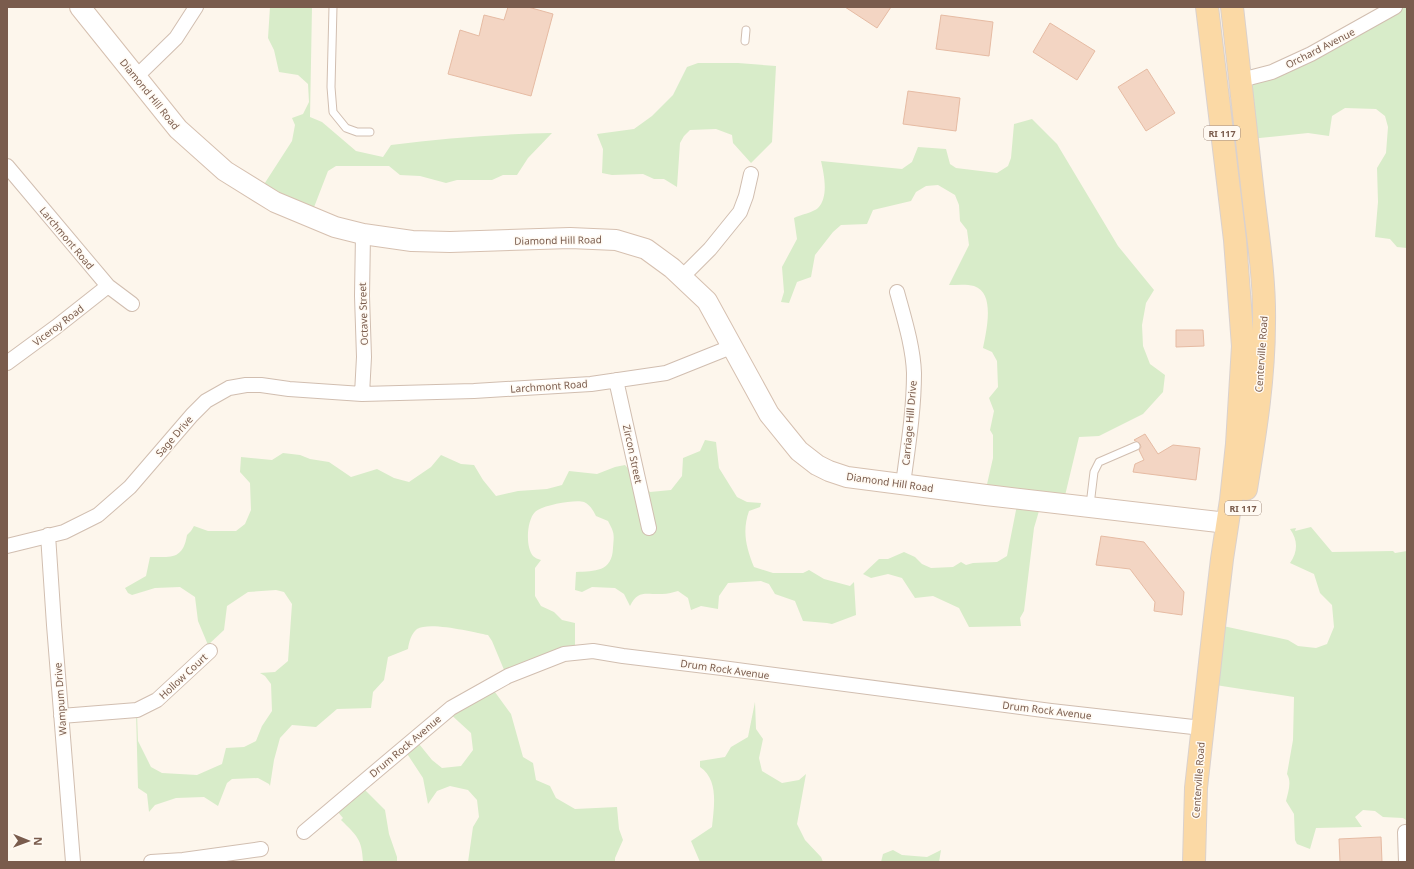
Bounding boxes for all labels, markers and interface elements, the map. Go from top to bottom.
street label: Orchard Avenue [1283,24,1357,72]
street label: Diamond Hill Road [117,56,183,132]
road number: RI 117 [1204,126,1240,140]
street label: Larchmont Road [37,204,97,272]
street label: Diamond Hill Road [514,232,602,248]
street label: Octave Street [355,282,371,346]
street label: Viceroy Road [30,301,86,349]
street label: Centerville Road [1251,315,1271,393]
street label: Larchmont Road [510,376,588,396]
street label: Carriage Hill Drive [898,380,920,466]
street label: Sage Drive [152,412,196,460]
street label: Zircon Street [620,423,646,485]
street label: Diamond Hill Road [846,469,934,495]
road number: RI 117 [1225,501,1261,515]
street label: Hollow Court [156,650,210,702]
street label: Drum Rock Avenue [680,656,771,682]
street label: Wampum Drive [50,662,70,736]
street label: Drum Rock Avenue [1002,698,1093,722]
street label: Drum Rock Avenue [366,712,444,780]
street label: Centerville Road [1188,741,1208,819]
north arrow [8,821,48,861]
text: N [31,837,46,846]

